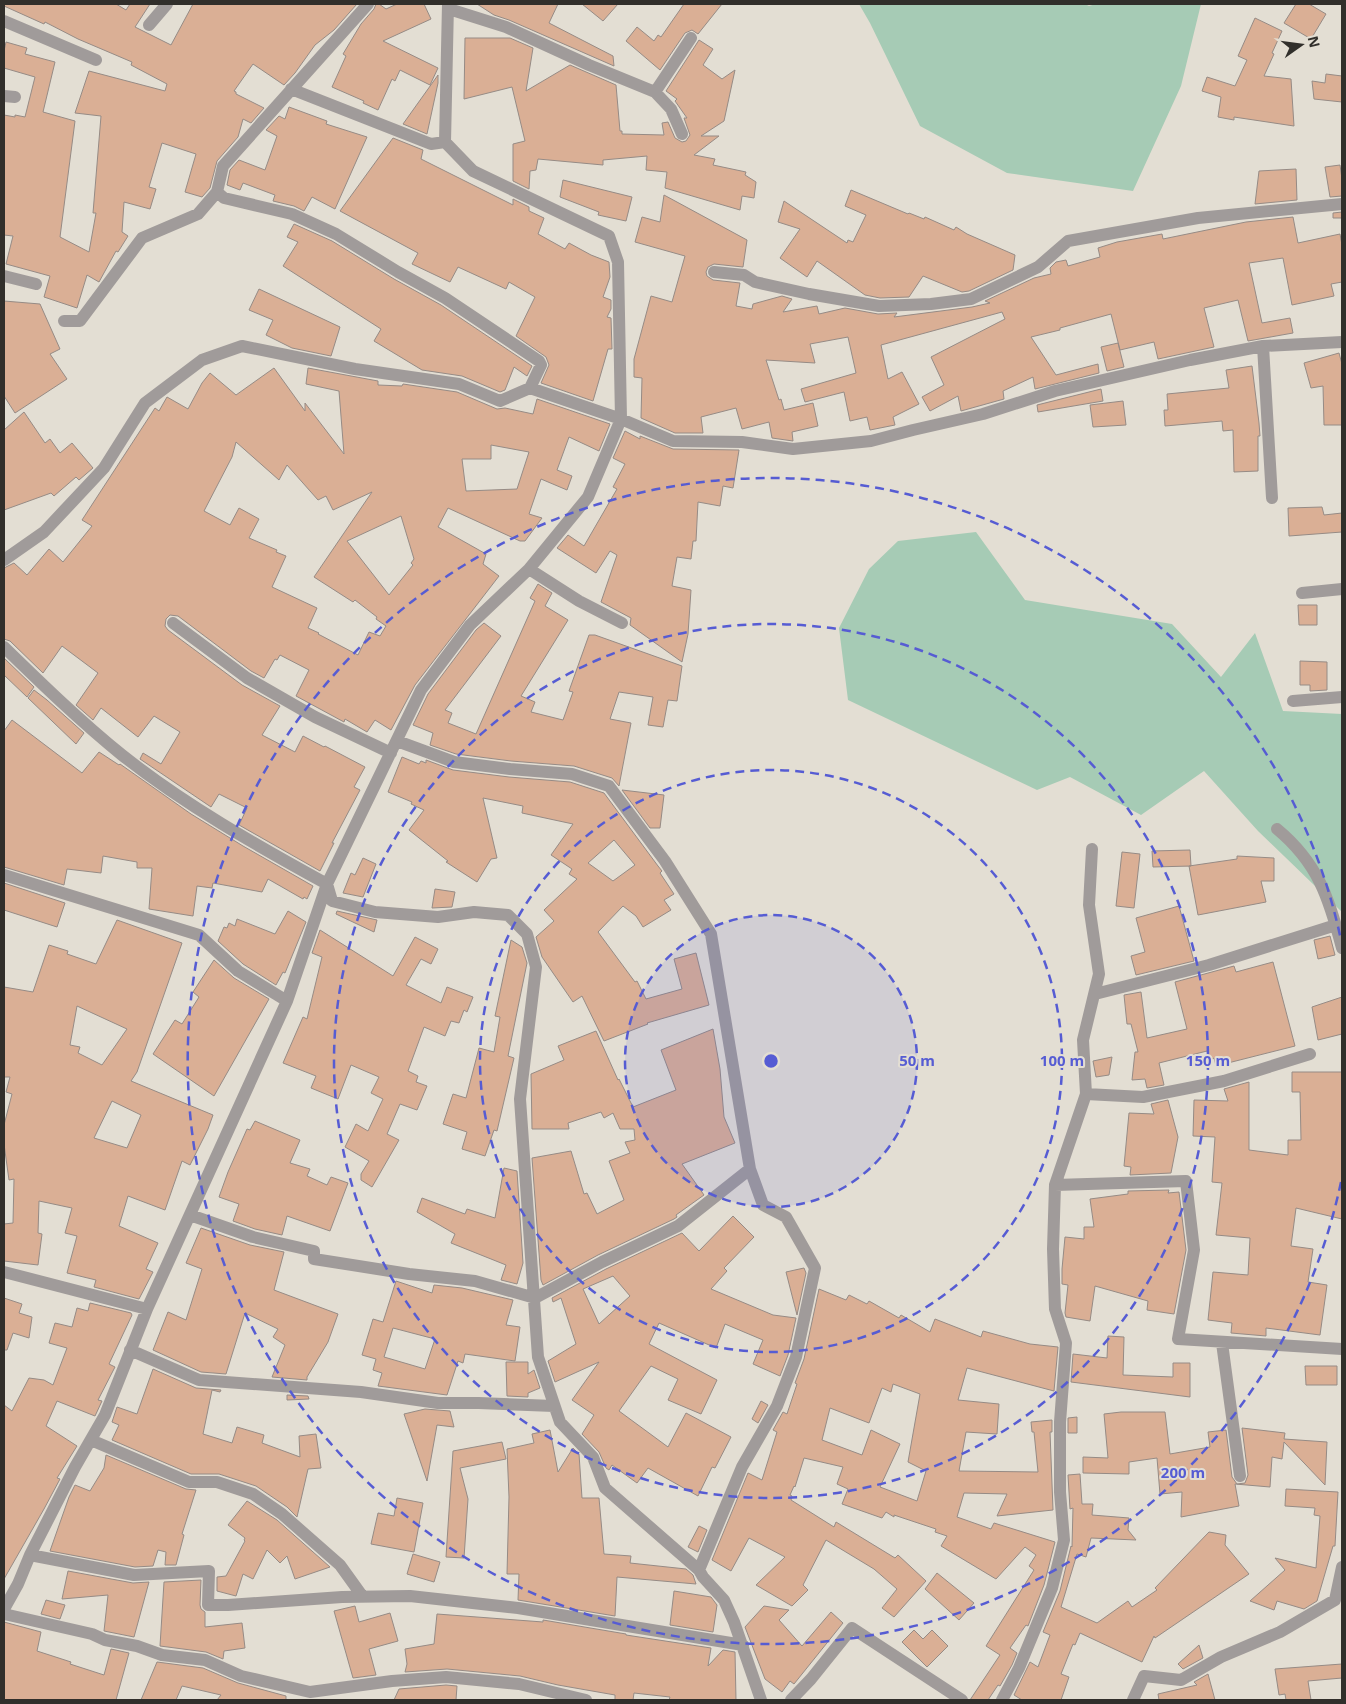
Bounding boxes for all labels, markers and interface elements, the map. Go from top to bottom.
north arrow [1276,20,1326,70]
text: N [1304,34,1325,50]
text: 50 m [899,1050,935,1070]
text: 100 m [1040,1050,1084,1070]
text: 150 m [1186,1050,1230,1070]
centre of rings [762,1052,780,1070]
text: 200 m [1161,1462,1205,1482]

